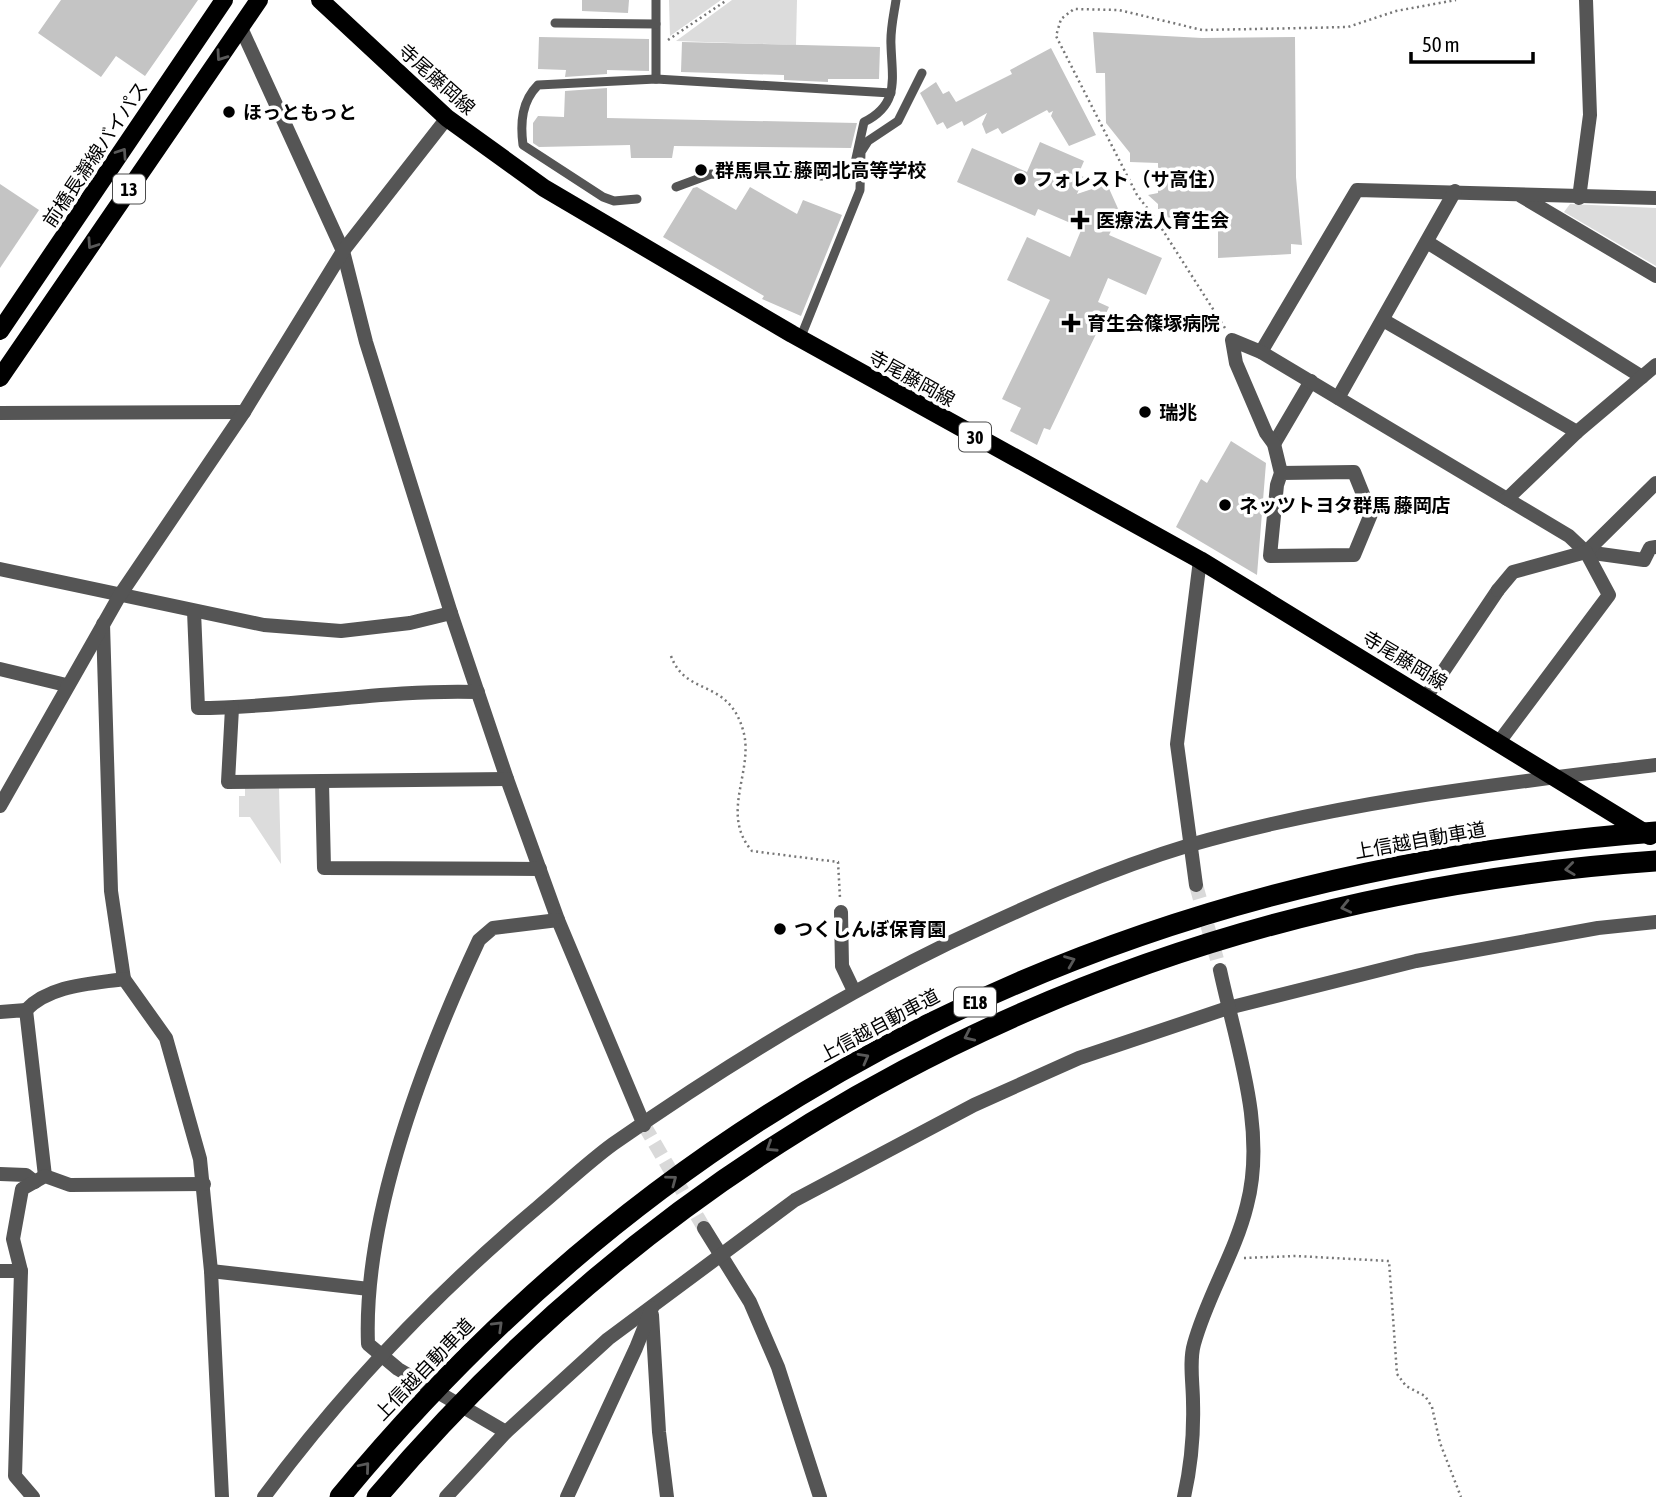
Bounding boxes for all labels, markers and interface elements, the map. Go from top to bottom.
scale bar [1411,21,1534,65]
text: 50 m [1422,32,1460,56]
street label: 寺尾藤岡線 [394,39,480,119]
one-way arrow [217,48,229,61]
street label: 前橋長瀞線バイパス [38,77,152,231]
place label: ほっともっと [243,101,357,123]
marker: ほっともっと [221,104,237,120]
one-way arrow [114,148,126,161]
place label: 群馬県立 藤岡北高等学校 [715,159,927,181]
marker: 群馬県立 藤岡北高等学校 [693,162,709,178]
place label: フォレスト （サ高住） [1034,168,1227,190]
marker: フォレスト （サ高住） [1012,171,1028,187]
road number: 13 [113,174,145,204]
place label: 医療法人育生会 [1096,209,1229,231]
marker: 医療法人育生会 [1070,210,1090,230]
one-way arrow [88,236,100,249]
place label: 育生会篠塚病院 [1087,312,1220,334]
marker: 育生会篠塚病院 [1061,313,1081,333]
street label: 寺尾藤岡線 [865,345,959,411]
place label: 瑞兆 [1159,401,1197,423]
marker: 瑞兆 [1137,404,1153,420]
road number: 30 [959,422,991,452]
place label: ネッツトヨタ群馬 藤岡店 [1239,494,1451,516]
marker: ネッツトヨタ群馬 藤岡店 [1217,497,1233,513]
street label: 寺尾藤岡線 [1359,626,1451,694]
street label: 上信越自動車道 [1353,818,1487,862]
one-way arrow [1564,862,1576,877]
one-way arrow [1340,898,1352,913]
place label: つくしんぼ保育園 [794,918,946,940]
marker: つくしんぼ保育園 [772,921,788,937]
one-way arrow [1063,955,1075,969]
street label: 上信越自動車道 [815,984,943,1066]
road number: E18 [954,987,996,1016]
one-way arrow [964,1028,976,1042]
one-way arrow [856,1053,869,1066]
one-way arrow [766,1139,779,1151]
one-way arrow [665,1176,677,1188]
street label: 上信越自動車道 [370,1314,478,1424]
one-way arrow [490,1321,503,1334]
one-way arrow [357,1463,369,1476]

